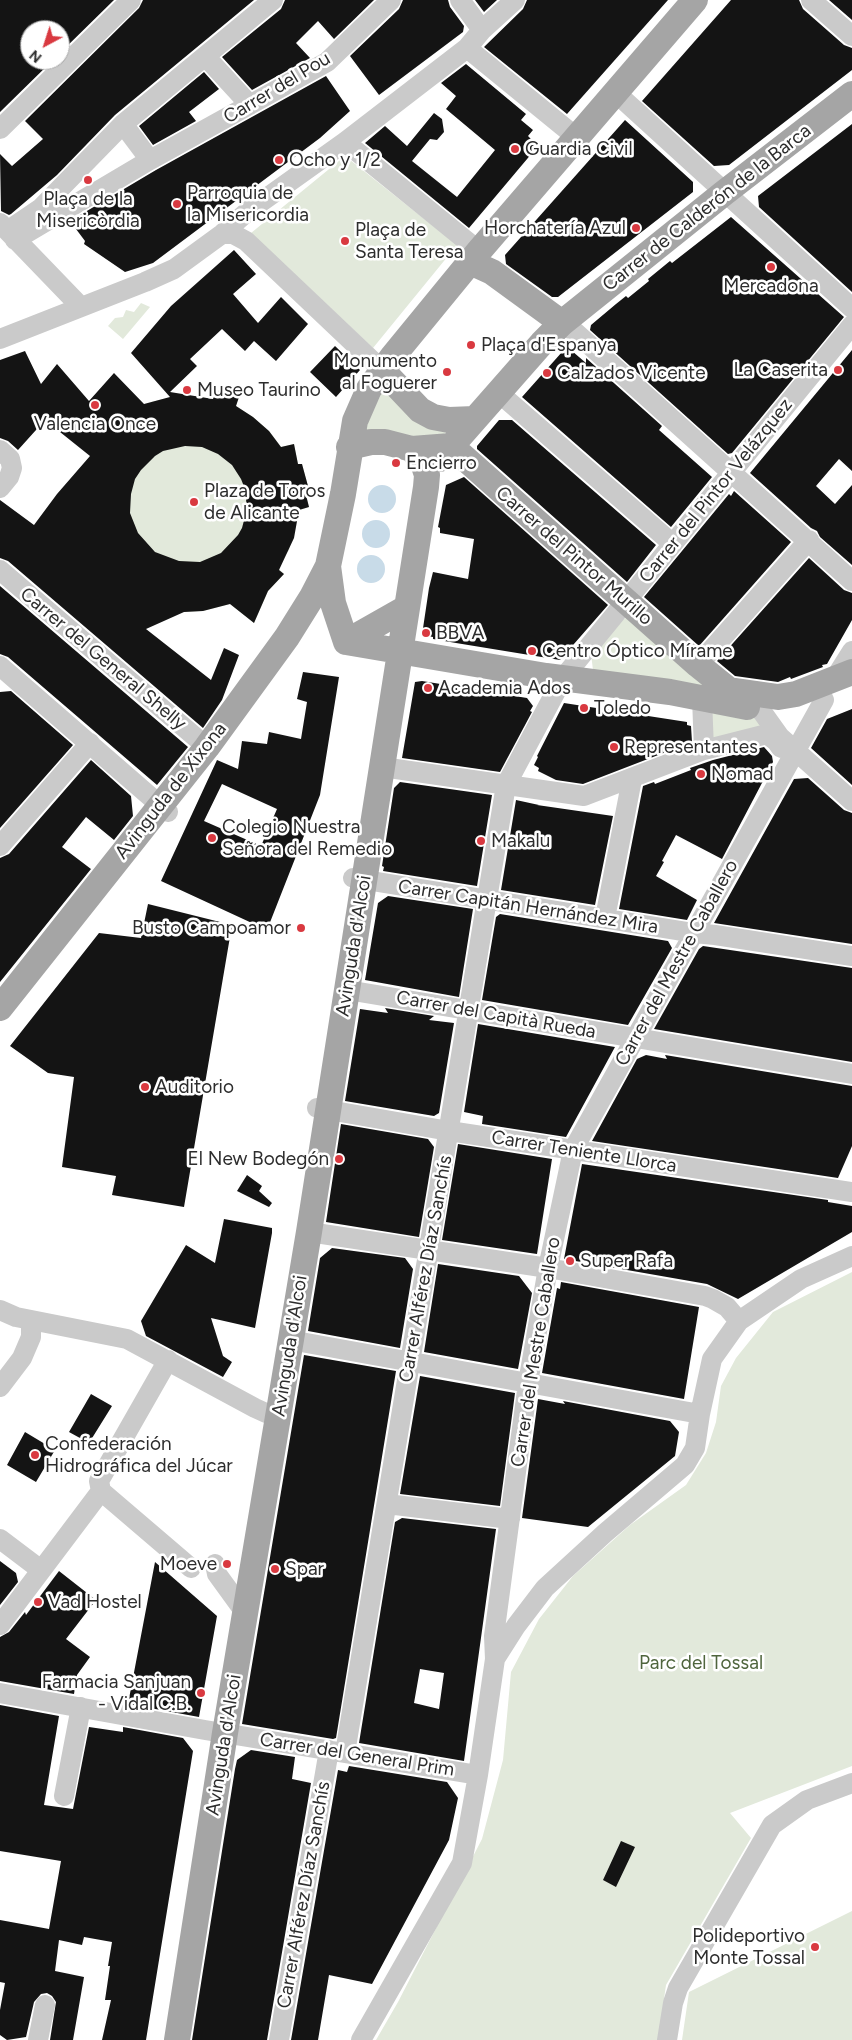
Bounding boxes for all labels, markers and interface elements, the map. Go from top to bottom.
north arrow [20,20,70,70]
text: N [26,46,45,66]
street label: Carrer del Pou [219,47,335,129]
street label: Carrer de Calderón de la Barca [598,120,816,296]
place label: Guardia Civil [525,138,633,160]
marker: Guardia Civil [509,143,521,155]
place label: Ocho y 1/2 [289,149,381,171]
marker: Ocho y 1/2 [273,154,285,166]
marker: Plaça de la Misericòrdia [82,174,94,186]
place label: Parroquia de la Misericordia [187,182,309,226]
place label: Plaça de la Misericòrdia [36,188,140,232]
marker: Parroquia de la Misericordia [171,198,183,210]
place label: Horchatería Azul [484,217,626,239]
place label: Plaça de Santa Teresa [355,219,464,263]
marker: Horchatería Azul [630,222,642,234]
marker: Plaça de Santa Teresa [339,235,351,247]
marker: Mercadona [765,261,777,273]
place label: Mercadona [723,275,819,297]
place label: Plaça d'Espanya [481,334,616,356]
marker: Plaça d'Espanya [465,339,477,351]
place label: Monumento al Foguerer [333,350,437,394]
place label: La Caserita [733,359,828,381]
place label: Calzados Vicente [557,362,706,384]
marker: La Caserita [832,364,844,376]
marker: Monumento al Foguerer [441,366,453,378]
marker: Calzados Vicente [541,367,553,379]
place label: Museo Taurino [197,379,321,401]
marker: Museo Taurino [181,384,193,396]
street label: Carrer del Pintor Velázquez [635,394,797,588]
marker: Valencia Once [89,399,101,411]
place label: Valencia Once [34,413,156,435]
place label: Encierro [406,452,477,474]
marker: Encierro [390,457,402,469]
place label: Plaza de Toros de Alicante [204,480,325,524]
street label: Carrer del Pintor Murillo [491,482,657,630]
marker: Plaza de Toros de Alicante [188,496,200,508]
street label: Carrer del General Shelly [15,583,191,735]
place label: BBVA [436,622,484,644]
marker: BBVA [420,627,432,639]
place label: Centro Óptico Mírame [542,640,733,662]
marker: Centro Óptico Mírame [526,645,538,657]
place label: Academia Ados [438,677,571,699]
marker: Academia Ados [422,682,434,694]
place label: Toledo [594,697,651,719]
marker: Toledo [578,702,590,714]
street label: Avinguda de Xixona [111,718,231,864]
place label: Representantes [624,736,758,758]
marker: Representantes [608,741,620,753]
place label: Nomad [711,763,774,785]
marker: Nomad [695,768,707,780]
place label: Colegio Nuestra Señora del Remedio [222,816,392,860]
place label: Makalu [491,830,550,852]
marker: Colegio Nuestra Señora del Remedio [206,832,218,844]
marker: Makalu [475,835,487,847]
street label: Carrer del Mestre Caballero [611,856,743,1070]
street label: Avinguda d'Alcoi [332,874,376,1018]
street label: Carrer Capitán Hernández Mira [396,875,660,939]
place label: Busto Campoamor [132,917,291,939]
marker: Busto Campoamor [295,922,307,934]
street label: Carrer del Capità Rueda [394,986,598,1044]
place label: Auditorio [155,1076,234,1098]
marker: Auditorio [139,1081,151,1093]
street label: Carrer Teniente Llorca [490,1126,678,1178]
place label: El New Bodegón [188,1148,329,1170]
marker: El New Bodegón [333,1153,345,1165]
street label: Carrer Alférez Díaz Sanchís [395,1154,457,1384]
street label: Carrer del Mestre Caballero [507,1235,565,1469]
place label: Super Rafa [580,1250,673,1272]
marker: Super Rafa [564,1255,576,1267]
street label: Avinguda d'Alcoi [268,1274,312,1418]
place label: Confederación Hidrográfica del Júcar [45,1433,233,1477]
marker: Confederación Hidrográfica del Júcar [29,1449,41,1461]
place label: Moeve [160,1553,217,1575]
marker: Moeve [221,1558,233,1570]
place label: Spar [285,1558,324,1580]
marker: Spar [269,1563,281,1575]
place label: Vad Hostel [48,1591,142,1613]
marker: Vad Hostel [32,1596,44,1608]
park label: Parc del Tossal [639,1652,763,1674]
place label: Farmacia Sanjuan - Vidal C.B. [42,1671,191,1715]
street label: Avinguda d'Alcoi [202,1673,246,1817]
marker: Farmacia Sanjuan - Vidal C.B. [195,1687,207,1699]
street label: Carrer del General Prim [258,1728,456,1782]
street label: Carrer Alférez Díaz Sanchís [273,1780,335,2010]
place label: Polideportivo Monte Tossal [692,1925,805,1969]
marker: Polideportivo Monte Tossal [809,1941,821,1953]

